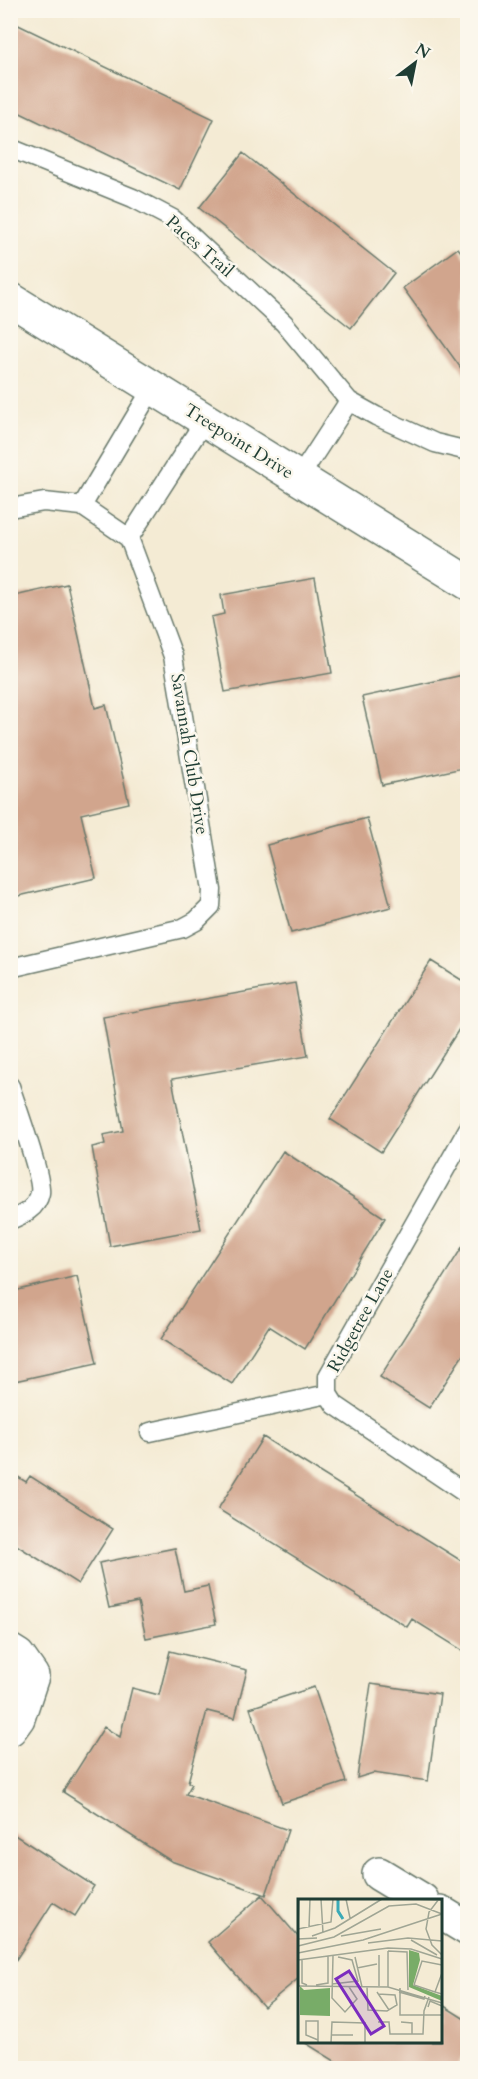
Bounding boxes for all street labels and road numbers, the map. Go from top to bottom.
street label: Paces Trail [160,210,239,283]
street label: Treepoint Drive [179,398,298,485]
street label: Savannah Club Drive [164,672,215,836]
street label: Ridgetree Lane [321,1264,399,1377]

